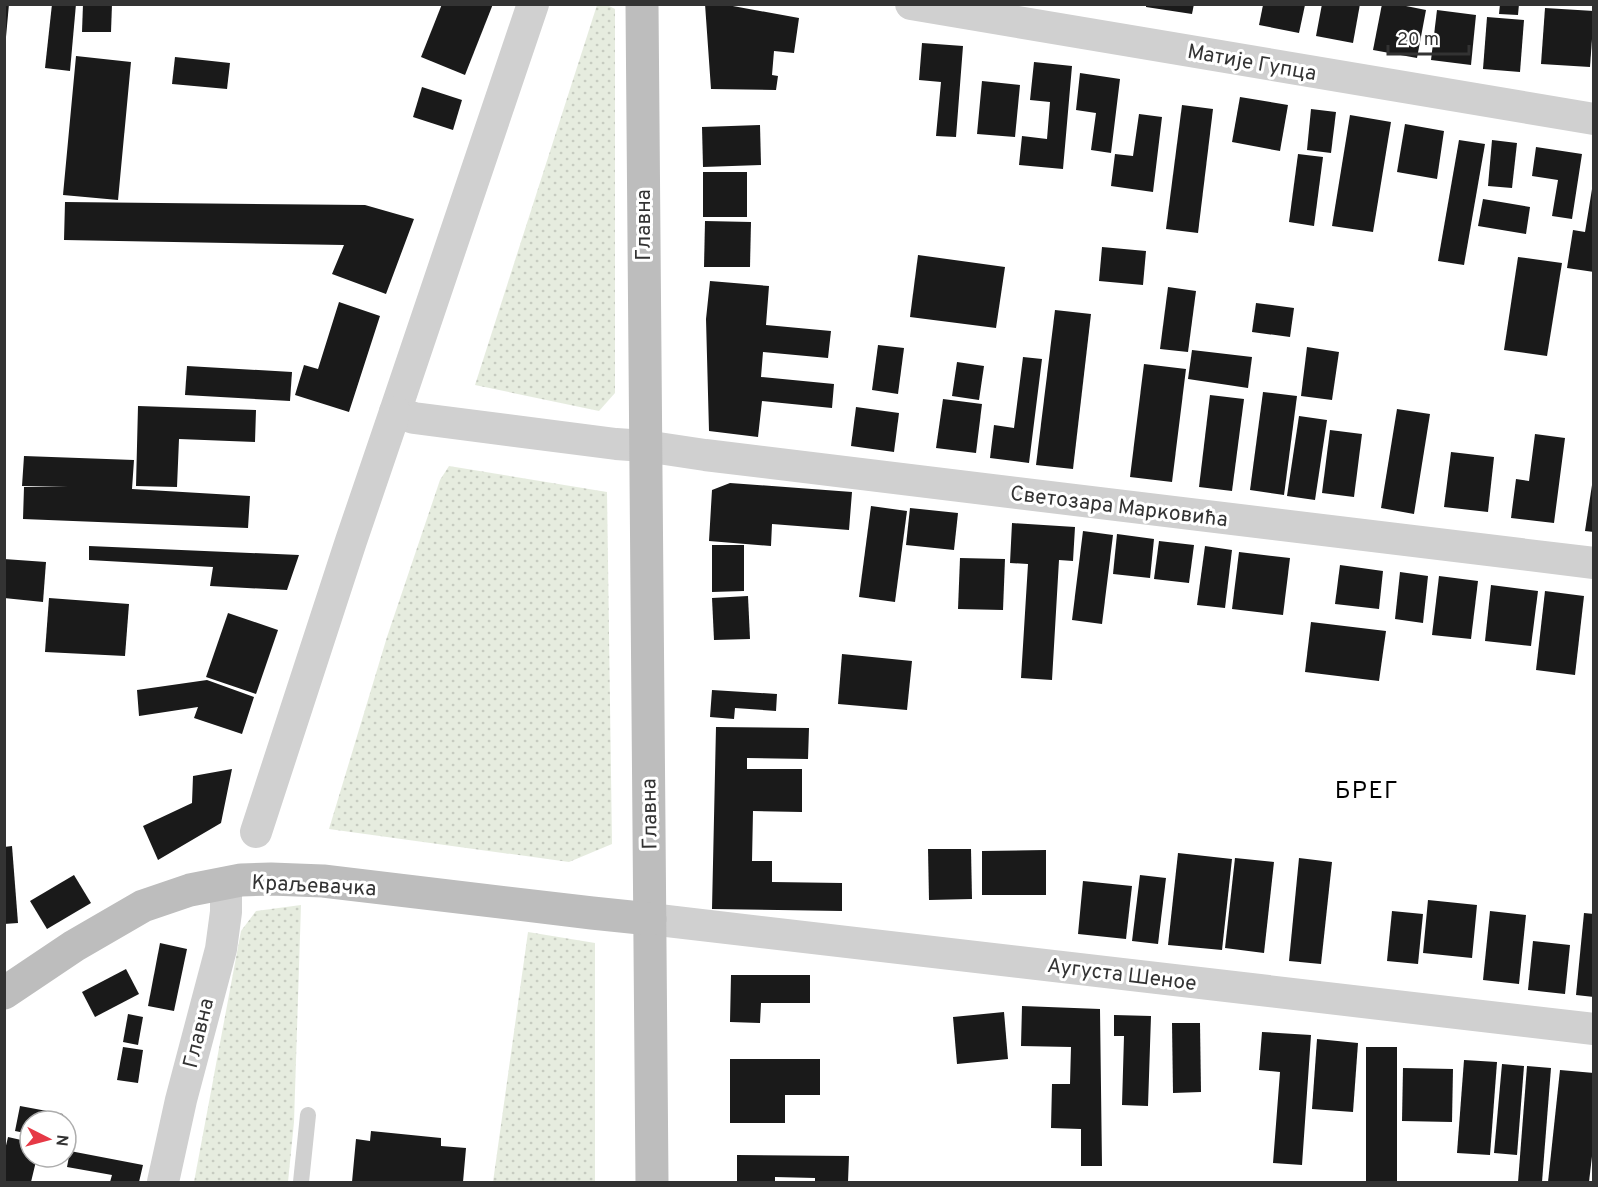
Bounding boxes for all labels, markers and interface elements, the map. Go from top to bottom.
scale bar [1388,18,1469,56]
text: 20 m [1397,29,1439,52]
street label: Матије Гупца [1185,39,1318,88]
street label: Главна [631,189,658,261]
street label: Светозара Марковића [1008,481,1229,534]
district label: БРЕГ [1335,777,1399,807]
street label: Главна [636,778,665,850]
street label: Краљевачка [251,870,377,903]
street label: Аугуста Шеное [1046,953,1198,998]
street label: Главна [178,995,221,1071]
north arrow [18,1109,78,1169]
text: N [50,1134,71,1147]

